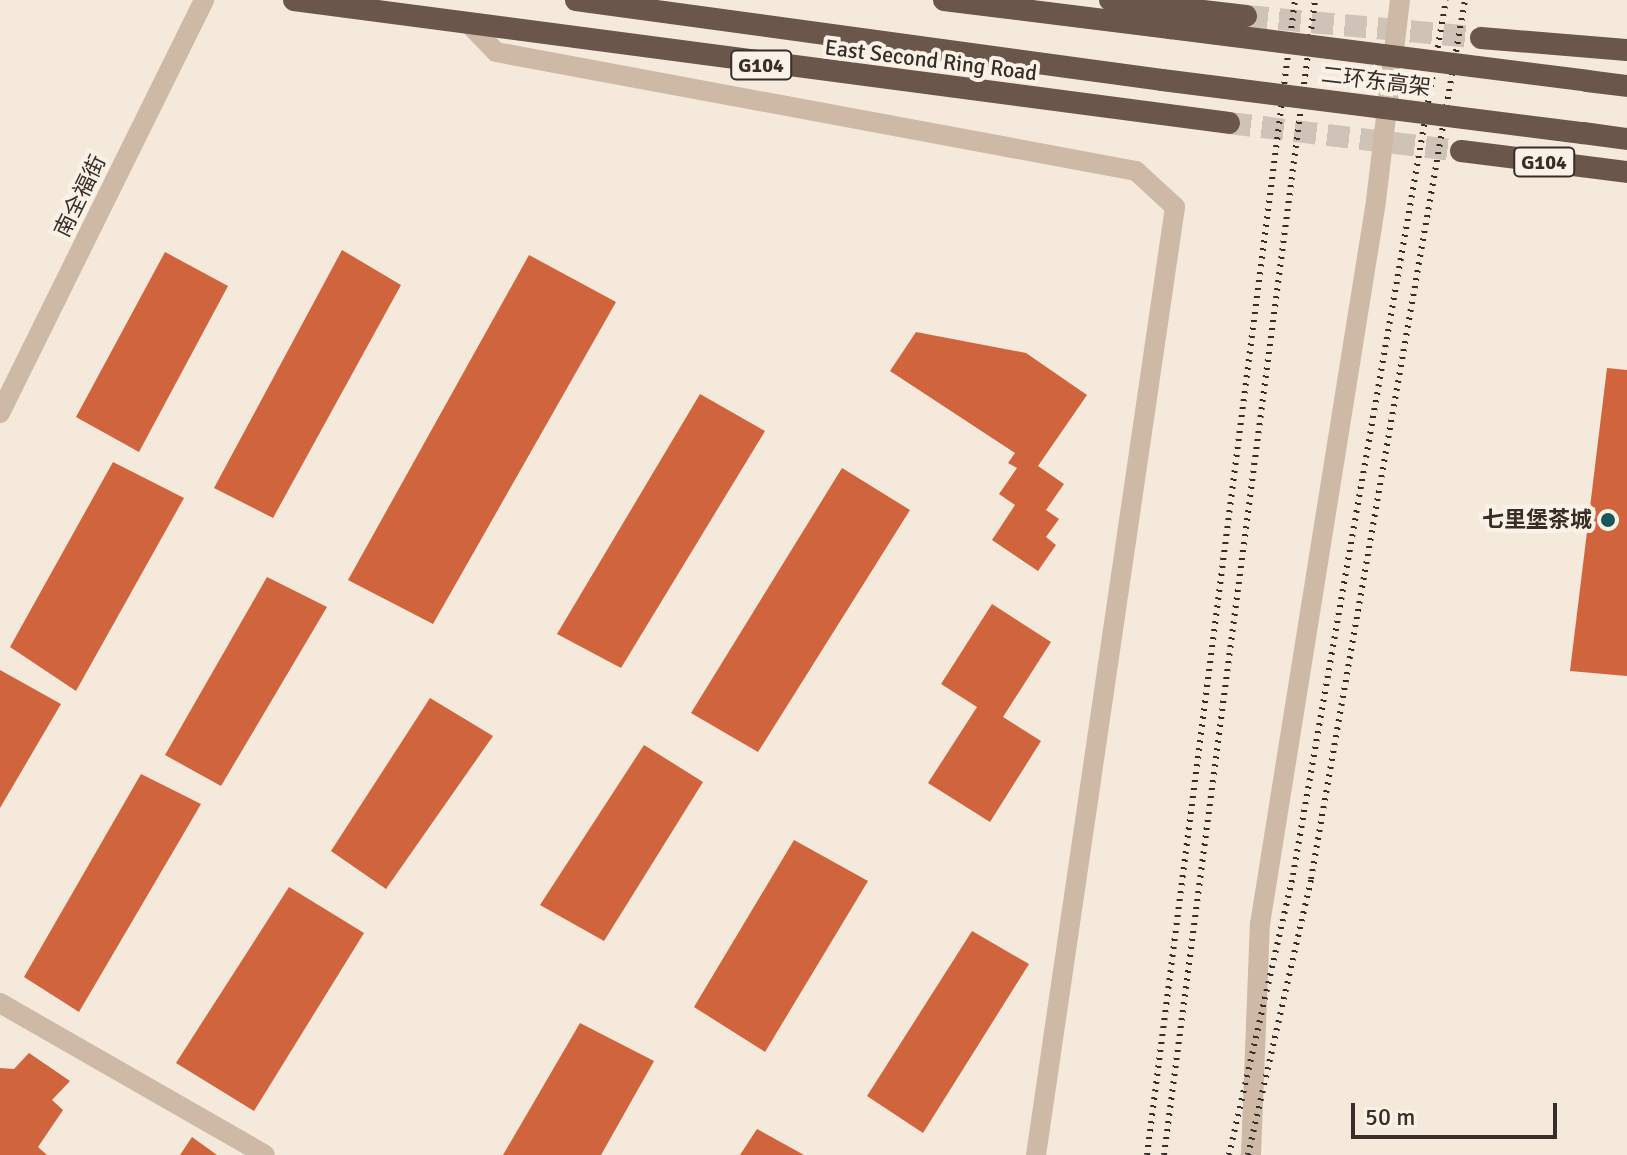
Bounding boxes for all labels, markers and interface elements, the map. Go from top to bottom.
street label: East Second Ring Road [823,34,1039,86]
road number: G104 [729,49,793,81]
street label: 二环东高架 [1320,61,1432,101]
road number: G104 [1512,146,1576,178]
street label: 南全福街 [49,151,111,241]
place label: 七里堡茶城 [1482,507,1592,533]
marker: 七里堡茶城 [1599,511,1617,529]
scale bar [1355,1087,1561,1137]
text: 50 m [1365,1102,1415,1132]

